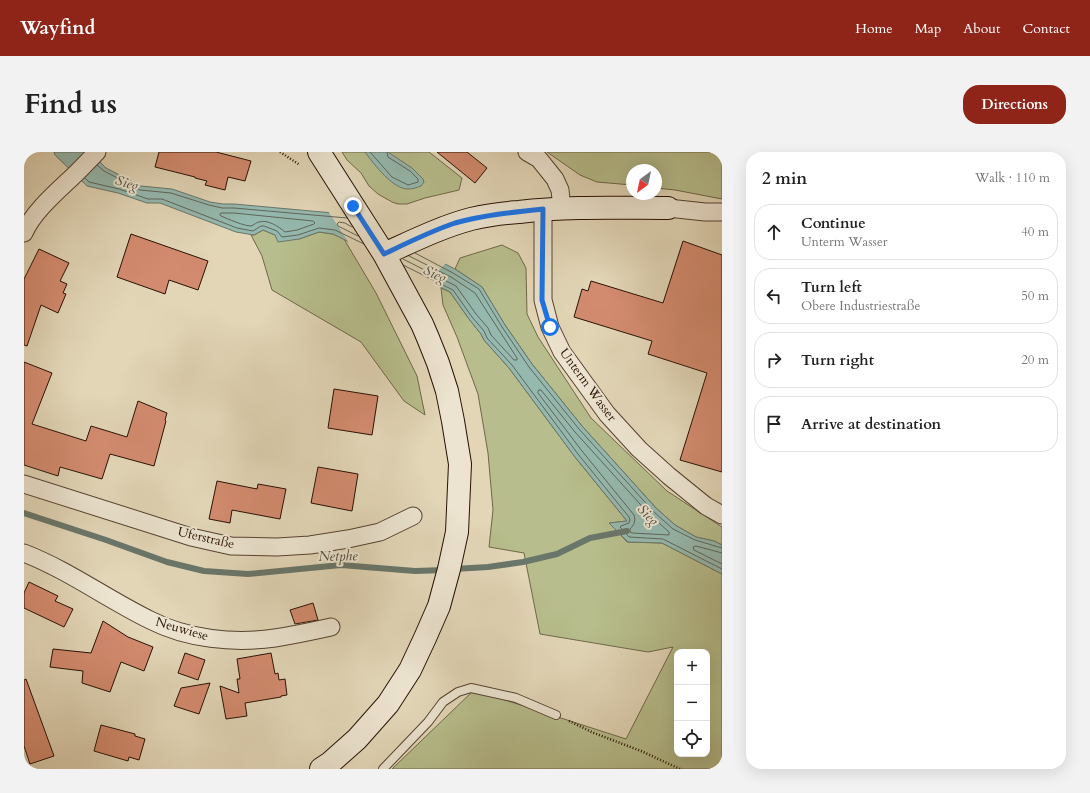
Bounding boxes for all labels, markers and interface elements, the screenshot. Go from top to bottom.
text: Wayfind [20,15,95,41]
text: Home [855,19,893,38]
text: Map [915,19,941,38]
text: About [963,19,1000,38]
text: Contact [1022,19,1070,38]
text: Find us [24,85,117,123]
button: Directions [963,85,1066,124]
north arrow [626,164,662,200]
text: 2 min [762,167,807,190]
text: Walk · 110 m [975,169,1050,187]
water label: Sieg [113,171,142,196]
route end [344,197,362,215]
text: Continue [801,213,866,233]
icon: ahead [763,221,785,243]
text: 40 m [1021,223,1049,241]
text: Unterm Wasser [801,233,888,251]
water label: Sieg [420,260,450,288]
text: Turn left [801,277,862,297]
icon: left [763,285,785,307]
text: 50 m [1021,287,1049,305]
text: Obere Industriestraße [801,297,920,315]
route start [541,318,559,336]
street label: Unterm Wasser [555,345,621,426]
icon: right [763,349,785,371]
text: Turn right [801,350,874,370]
text: 20 m [1021,351,1049,369]
icon: arrive [763,413,785,435]
text: Arrive at destination [801,414,941,434]
water label: Sieg [633,500,663,530]
street label: Uferstraße [176,523,236,553]
water label: Netphe [318,546,358,566]
street label: Neuwiese [153,613,211,645]
map controls [674,649,710,757]
button: + [674,649,710,685]
button: − [674,685,710,721]
button: locate [674,721,710,757]

